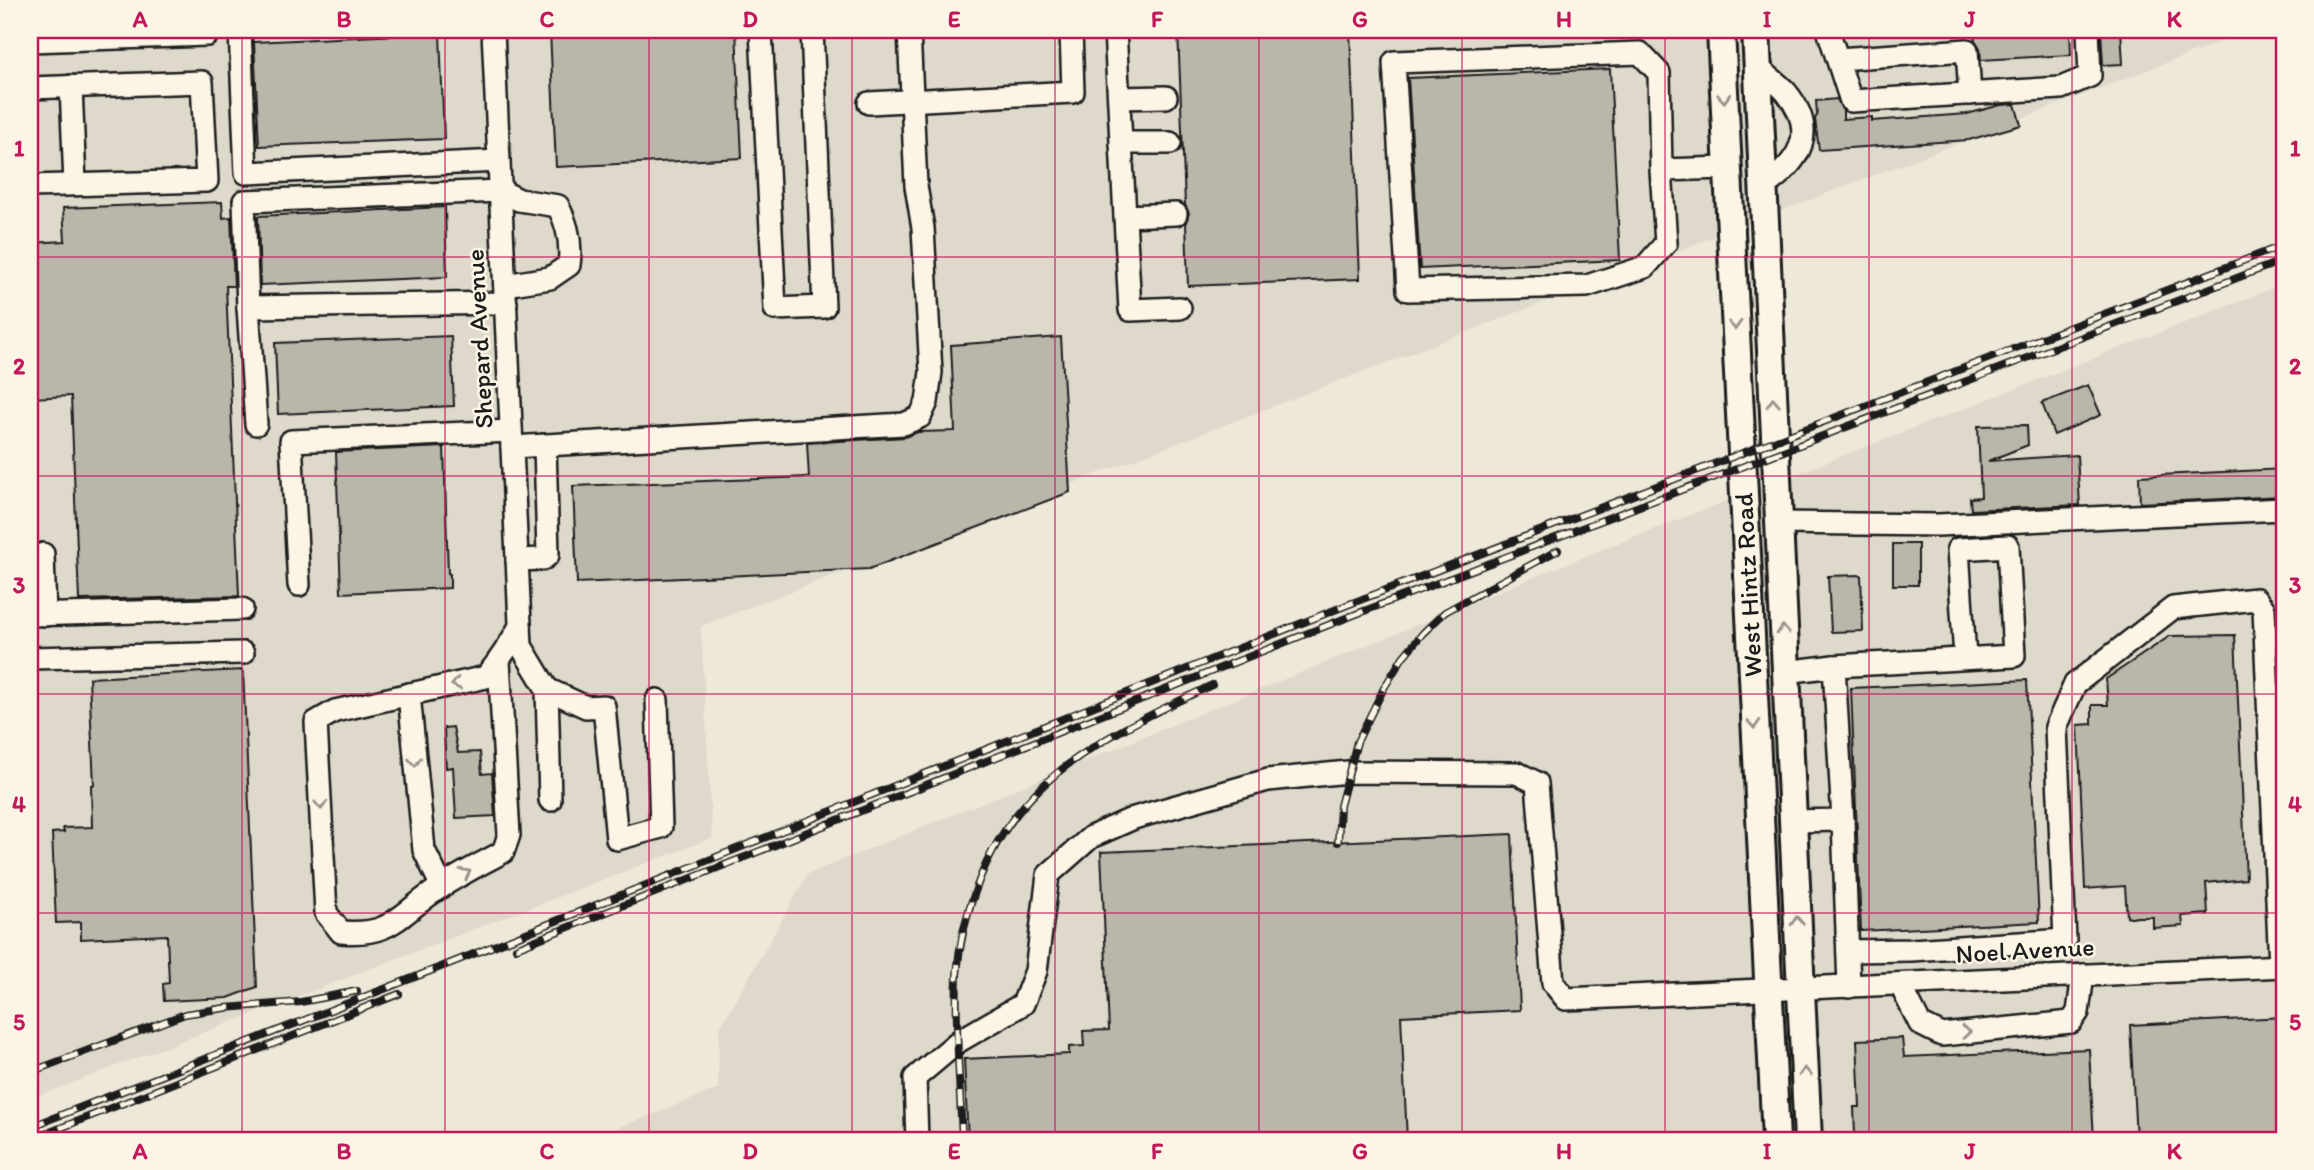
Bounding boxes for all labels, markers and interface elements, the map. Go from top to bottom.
text: A [132,5,148,33]
text: B [337,5,352,33]
text: C [540,5,555,33]
text: D [742,5,758,33]
text: E [948,5,961,33]
text: F [1151,5,1164,33]
text: G [1352,5,1368,33]
text: H [1556,5,1572,33]
text: I [1763,5,1772,33]
text: J [1963,5,1976,33]
text: K [2167,5,2182,33]
one-way arrow [1717,93,1732,104]
text: 1 [14,134,25,162]
text: 1 [2290,134,2301,162]
street label: Shepard Avenue [458,248,500,430]
one-way arrow [1728,320,1743,331]
text: 2 [13,352,26,380]
text: 2 [2289,352,2302,380]
one-way arrow [1765,397,1780,408]
street label: West Hintz Road [1727,492,1769,678]
text: 3 [13,571,26,599]
text: 3 [2289,571,2302,599]
one-way arrow [1776,625,1791,636]
one-way arrow [450,676,462,691]
one-way arrow [1746,718,1761,729]
one-way arrow [408,757,423,768]
text: 4 [12,790,26,818]
text: 4 [2288,790,2302,818]
one-way arrow [313,799,328,810]
one-way arrow [459,868,472,881]
one-way arrow [1789,915,1804,926]
street label: Noel Avenue [1955,930,2095,970]
text: 5 [13,1008,25,1036]
text: 5 [2289,1008,2301,1036]
one-way arrow [1961,1025,1972,1040]
one-way arrow [1797,1066,1812,1077]
text: A [132,1137,148,1165]
text: B [337,1137,352,1165]
text: C [540,1137,555,1165]
text: D [742,1137,758,1165]
text: E [948,1137,961,1165]
text: F [1151,1137,1164,1165]
text: G [1352,1137,1368,1165]
text: H [1556,1137,1572,1165]
text: I [1763,1137,1772,1165]
text: J [1963,1137,1976,1165]
text: K [2167,1137,2182,1165]

